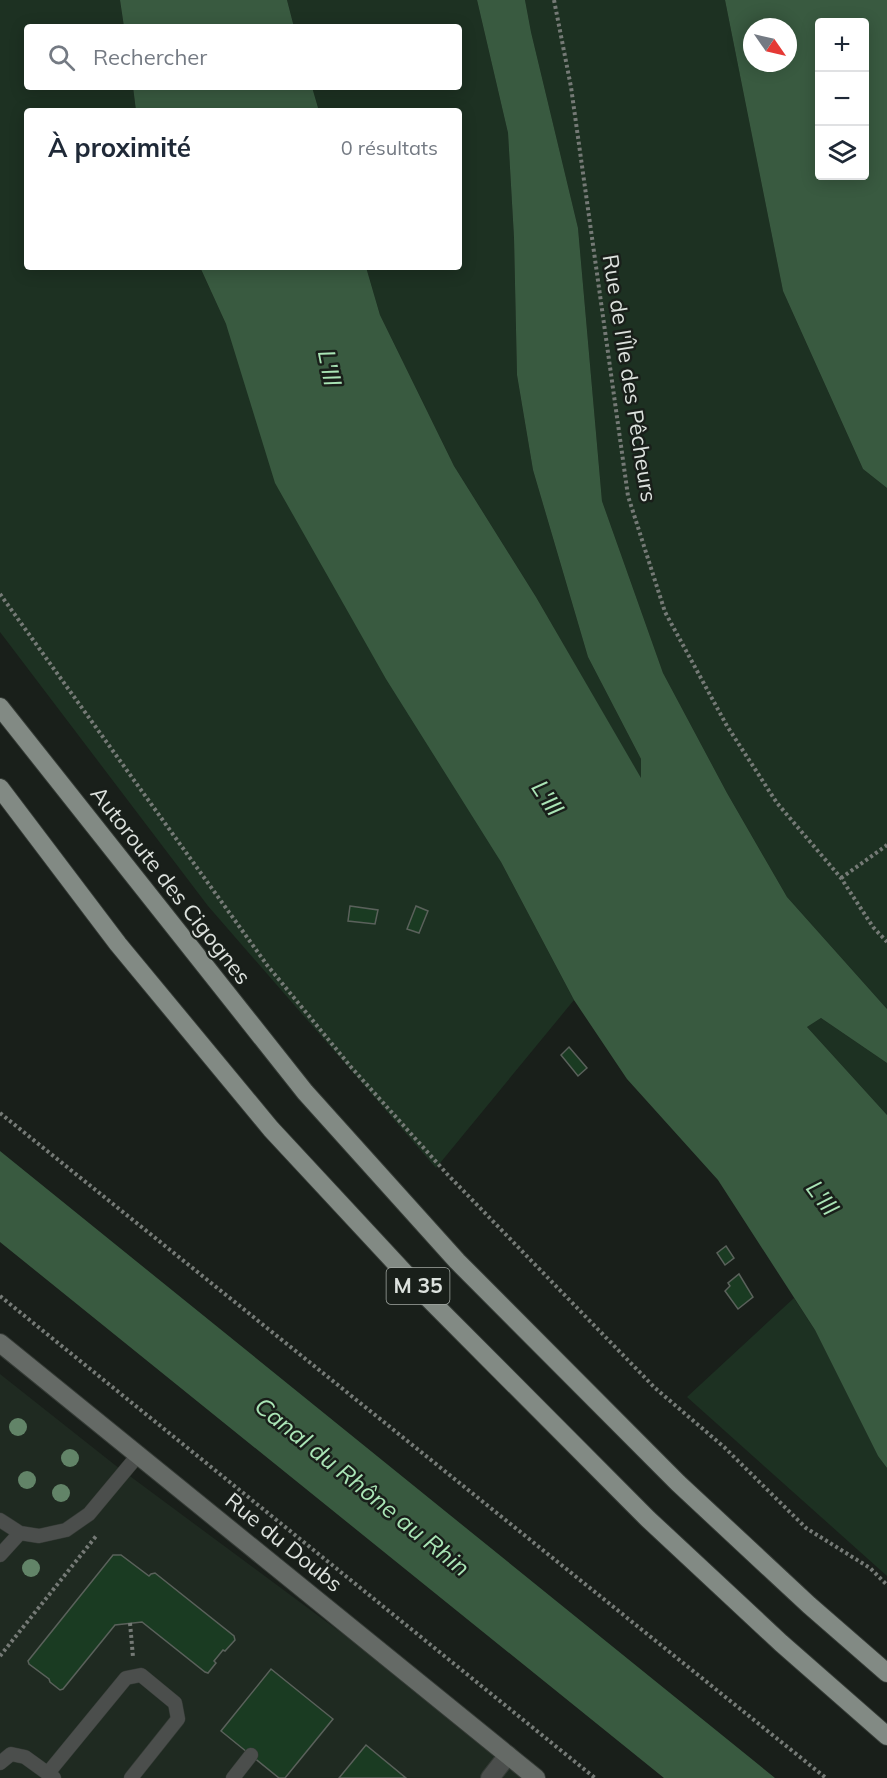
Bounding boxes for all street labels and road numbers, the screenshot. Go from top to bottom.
street label: Rue de l'Île des Pêcheurs [597,252,663,504]
street label: Autoroute des Cigognes [85,780,257,990]
road number: M 35 [386,1268,450,1304]
street label: Rue du Doubs [220,1486,348,1598]

